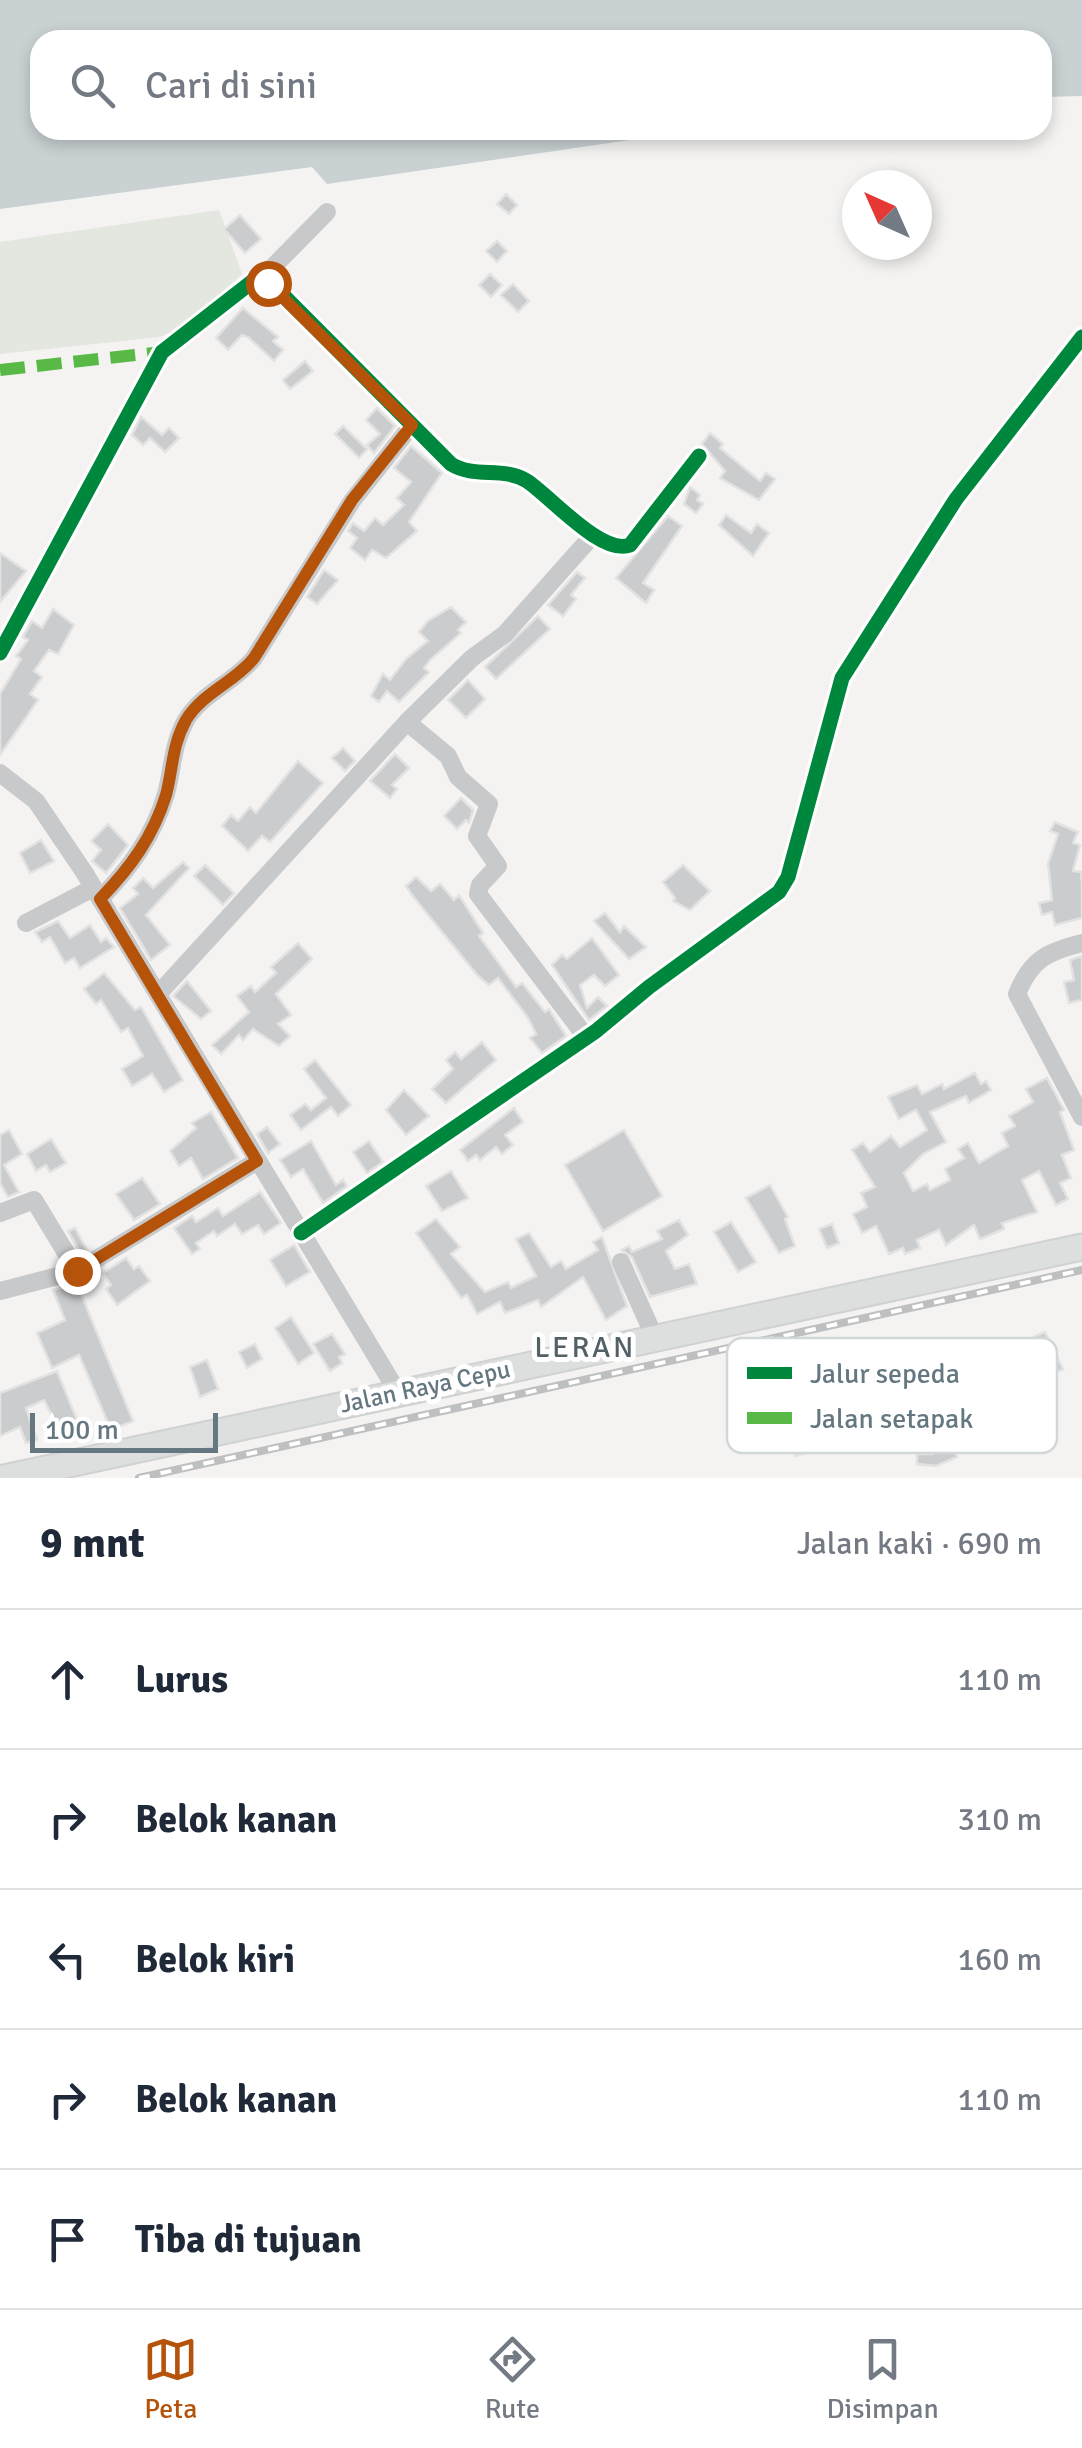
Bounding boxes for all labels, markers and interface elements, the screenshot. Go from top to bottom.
search box [30,30,1052,140]
icon: search [65,58,120,113]
text: Cari di sini [145,62,317,109]
north arrow [842,170,932,260]
route start [246,261,292,307]
route end [55,1249,101,1295]
district label: LERAN [534,1329,636,1366]
legend [727,1338,1057,1453]
street label: Jalan Raya Cepu [337,1353,513,1420]
text: Jalur sepeda [810,1357,960,1391]
text: Jalan setapak [810,1402,973,1436]
scale bar [30,1408,218,1452]
text: 100 m [45,1413,119,1447]
text: 9 mnt [40,1518,145,1569]
text: Jalan kaki · 690 m [797,1524,1042,1563]
icon: ahead [40,1652,95,1707]
text: Lurus [135,1656,228,1703]
text: 110 m [958,1660,1042,1699]
icon: right [40,1792,95,1847]
text: Belok kanan [135,1796,337,1843]
text: 310 m [958,1800,1042,1839]
icon: left [40,1932,95,1987]
text: Belok kiri [135,1936,295,1983]
text: 160 m [958,1940,1042,1979]
icon: right [40,2072,95,2127]
text: Belok kanan [135,2076,337,2123]
text: 110 m [958,2080,1042,2119]
icon: arrive [40,2212,95,2267]
text: Tiba di tujuan [135,2216,362,2263]
tab: Peta [143,2332,198,2426]
tab: Rute [485,2332,540,2426]
tab: Disimpan [826,2332,939,2426]

